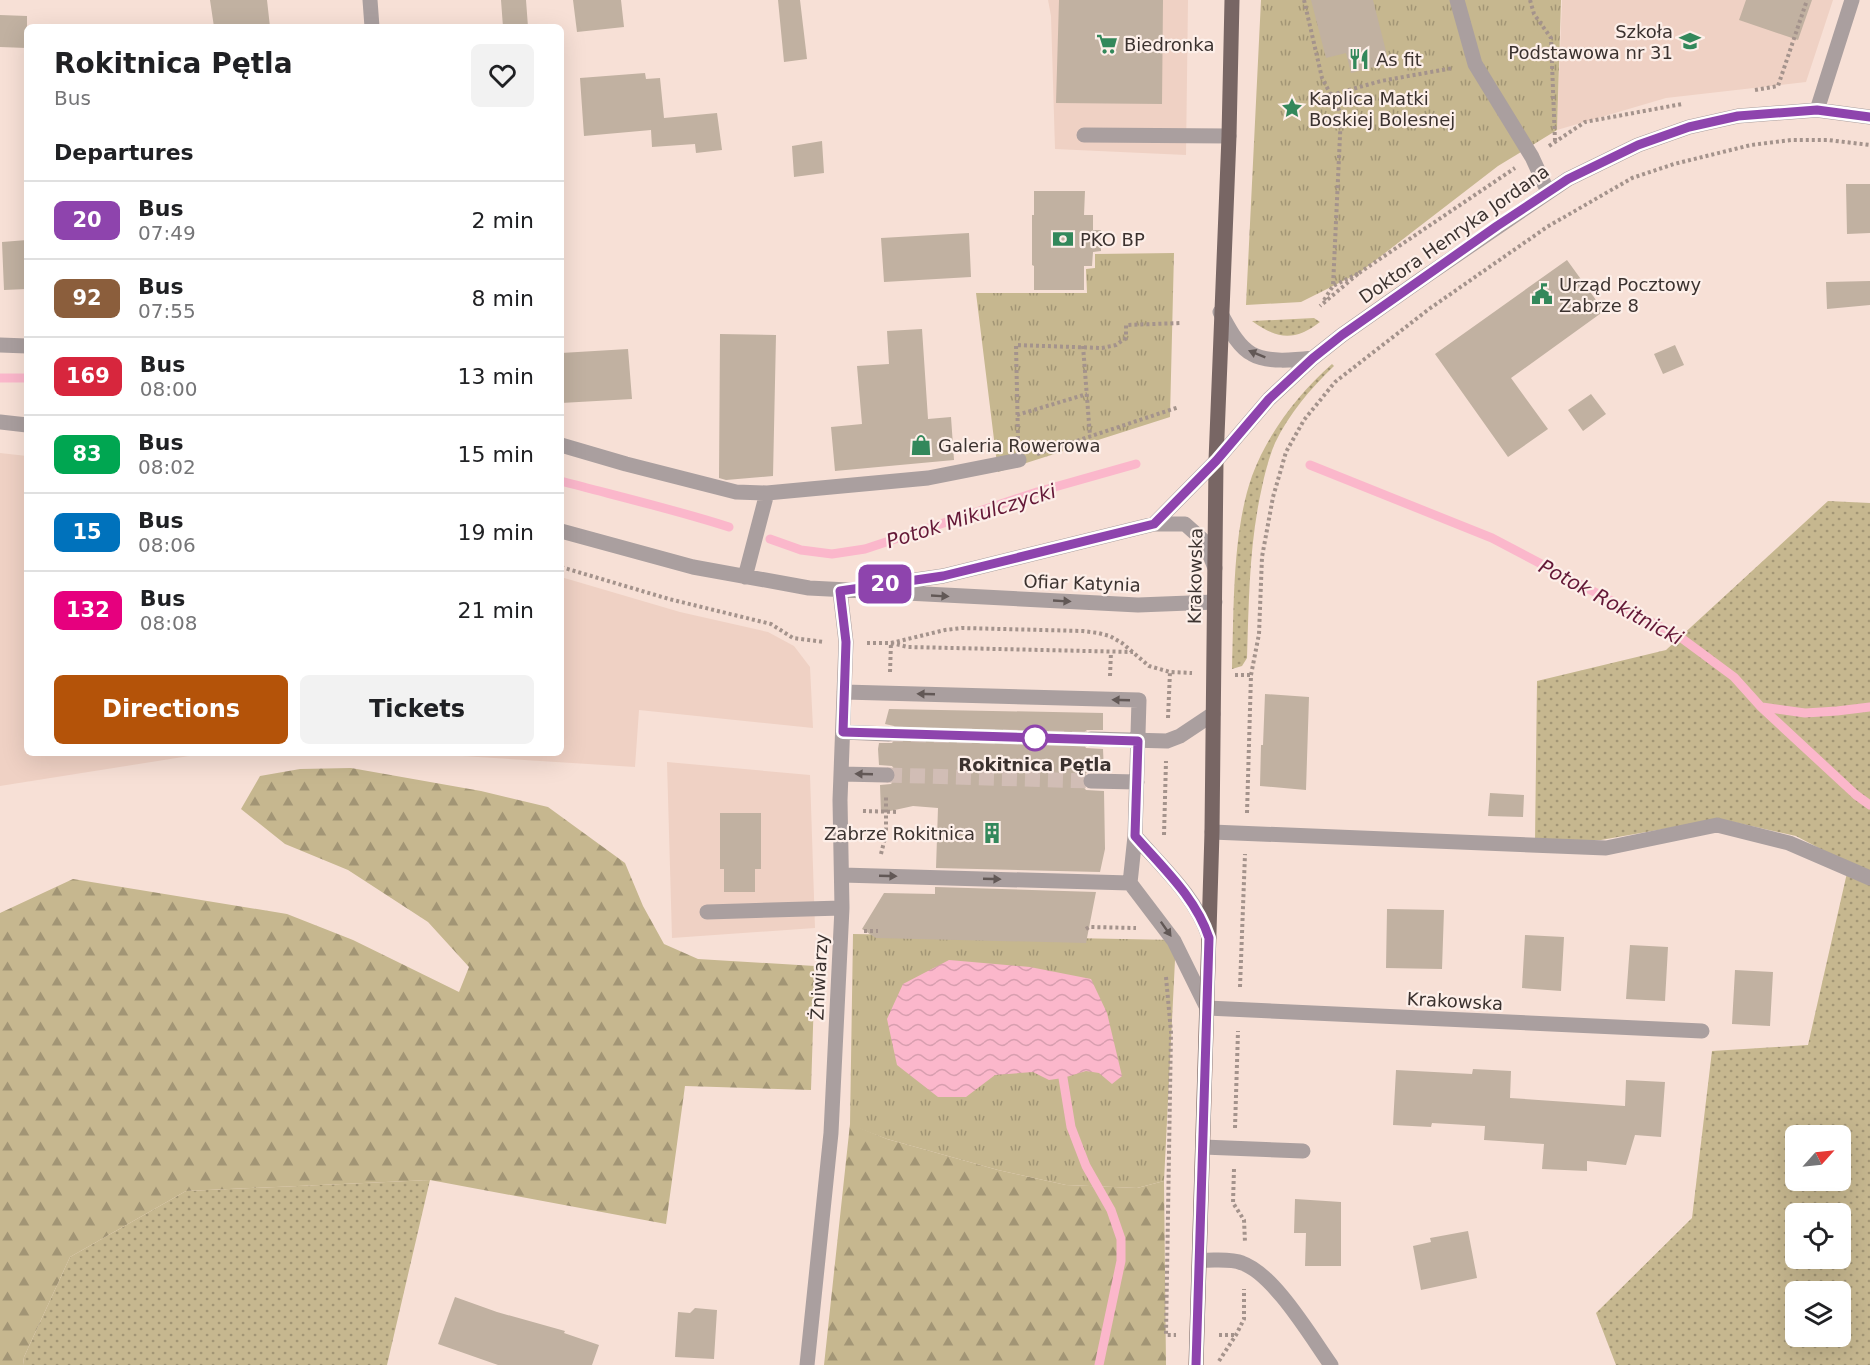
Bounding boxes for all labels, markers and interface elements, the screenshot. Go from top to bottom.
place label: Szkoła Podstawowa nr 31 [1508,21,1673,63]
school or university icon: Szkoła Podstawowa nr 31 [1678,29,1702,53]
supermarket icon: Biedronka [1095,32,1119,56]
place label: Biedronka [1124,34,1214,55]
button: heart [471,44,534,107]
text: Rokitnica Pętla [54,47,293,80]
restaurant icon: As fit [1347,47,1371,71]
place label: As fit [1376,49,1422,70]
text: Bus [54,86,91,110]
place label: Kaplica Matki Boskiej Bolesnej [1309,88,1455,130]
place icon: Kaplica Matki Boskiej Bolesnej [1280,96,1304,120]
text: Departures [54,140,194,165]
street label: Doktora Henryka Jordana [1355,160,1553,308]
text: Bus [138,196,184,221]
text: 20 [72,208,102,232]
text: 2 min [472,208,534,233]
text: 07:49 [138,221,196,245]
bank icon: PKO BP [1051,227,1075,251]
place label: PKO BP [1080,229,1145,250]
text: Bus [138,274,184,299]
place label: Urząd Pocztowy Zabrze 8 [1559,274,1702,316]
public building icon: Urząd Pocztowy Zabrze 8 [1530,282,1554,306]
text: 92 [72,286,102,310]
text: 8 min [472,286,534,311]
text: 07:55 [138,299,196,323]
one-way arrow [1248,349,1266,359]
text: Bus [140,352,185,377]
text: 169 [66,364,110,388]
text: 13 min [458,364,534,389]
text: 08:00 [140,377,197,401]
text: Bus [138,430,184,455]
shop icon: Galeria Rowerowa [909,433,933,457]
place label: Galeria Rowerowa [938,435,1100,456]
text: 83 [72,442,102,466]
text: 15 min [458,442,534,467]
text: 08:02 [138,455,196,479]
water label: Potok Mikulczycki [883,479,1059,553]
text: Bus [138,508,184,533]
text: 15 [72,520,102,544]
text: 19 min [458,520,534,545]
street label: Krakowska [1184,528,1206,624]
text: 08:06 [138,533,196,557]
water label: Potok Rokitnicki [1535,554,1688,650]
line badge: 20 [858,564,912,604]
street label: Ofiar Katynia [1023,570,1141,596]
text: 20 [870,572,900,596]
text: Bus [140,586,185,611]
one-way arrow [931,591,950,600]
one-way arrow [1052,597,1071,606]
text: 132 [66,598,110,622]
text: 21 min [458,598,534,623]
text: 08:08 [140,611,197,635]
button: Directions [54,675,288,744]
button: Tickets [300,675,534,744]
one-way arrow [916,689,935,698]
one-way arrow [1111,695,1130,704]
marker: Rokitnica Pętla [1022,725,1048,751]
place label: Rokitnica Pętla [958,754,1112,775]
one-way arrow [855,770,874,779]
building icon: Zabrze Rokitnica [980,821,1004,845]
place label: Zabrze Rokitnica [824,823,975,844]
one-way arrow [878,871,897,881]
one-way arrow [983,874,1002,884]
one-way arrow [1160,921,1171,937]
street label: Żniwiarzy [806,933,832,1021]
street label: Krakowska [1406,988,1504,1014]
north arrow [1785,1125,1851,1191]
map controls [1785,1125,1851,1347]
button: locate [1785,1203,1851,1269]
button: layers [1785,1281,1851,1347]

